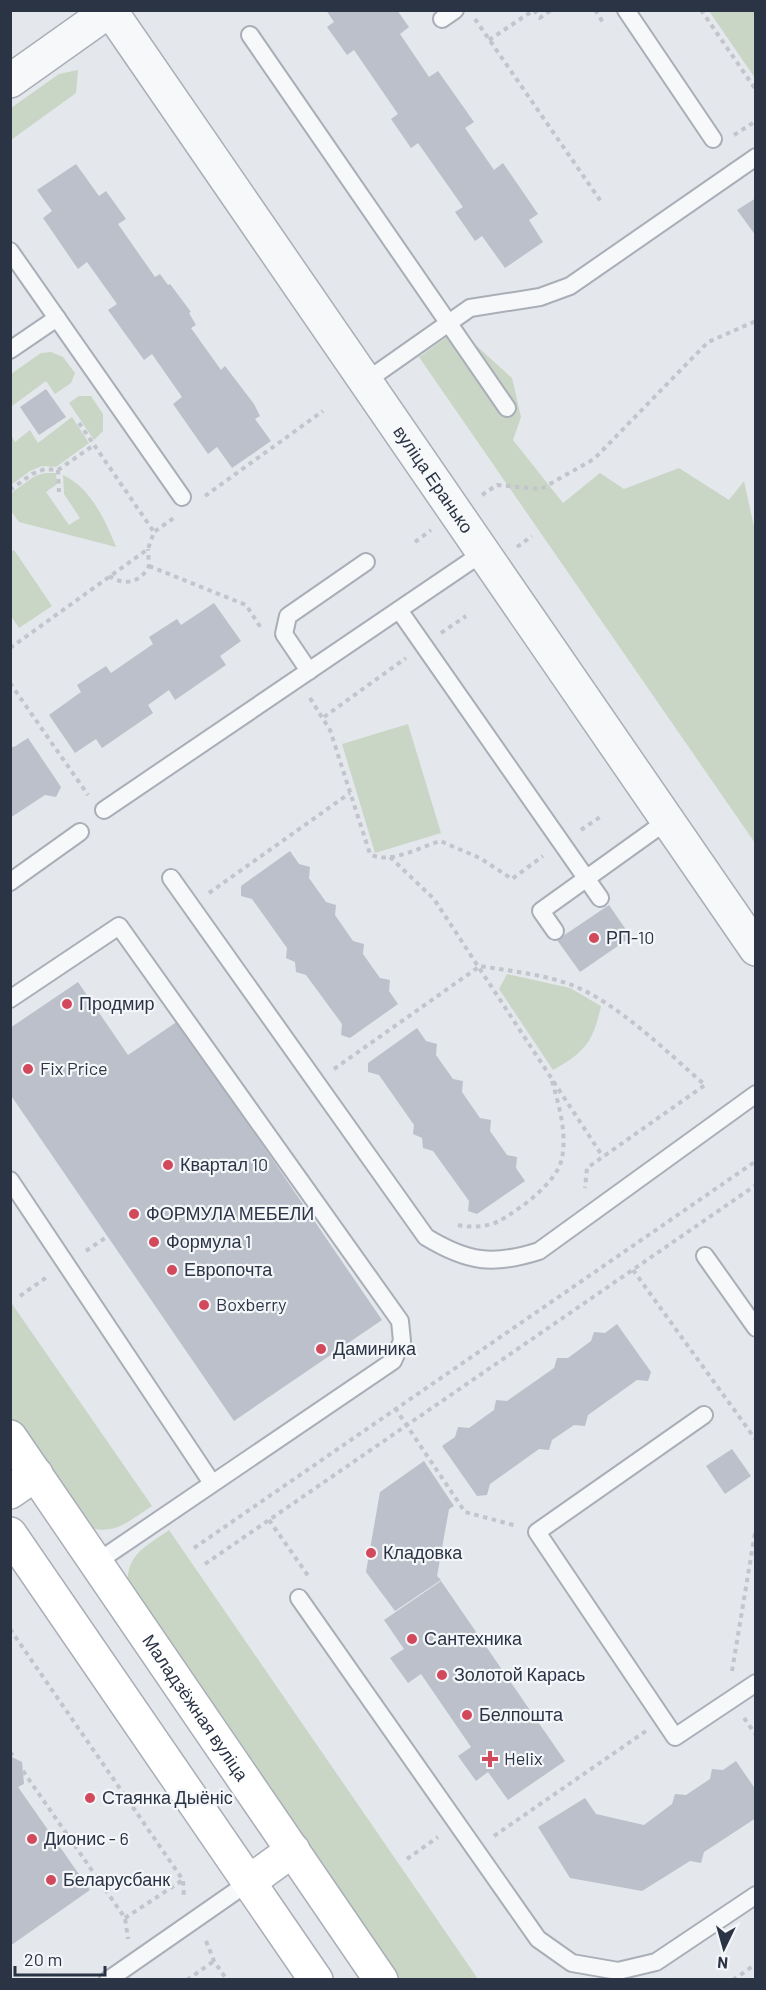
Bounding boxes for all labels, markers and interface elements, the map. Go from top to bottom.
street label: вуліца Еранько [389,421,479,537]
place label: РП-10 [606,926,655,948]
marker: РП-10 [587,931,601,945]
place label: Продмир [79,992,155,1014]
marker: Продмир [60,997,74,1011]
place label: Fix Price [40,1057,108,1079]
marker: Fix Price [21,1062,35,1076]
place label: Квартал 10 [180,1153,268,1175]
marker: Квартал 10 [161,1158,175,1172]
place label: ФОРМУЛА МЕБЕЛИ [146,1202,314,1224]
marker: ФОРМУЛА МЕБЕЛИ [127,1207,141,1221]
place label: Формула 1 [166,1230,251,1252]
marker: Формула 1 [147,1235,161,1249]
place label: Европочта [184,1258,273,1280]
marker: Европочта [165,1263,179,1277]
place label: Boxberry [216,1293,287,1315]
marker: Boxberry [197,1298,211,1312]
place label: Даминика [333,1337,417,1359]
marker: Даминика [314,1342,328,1356]
place label: Кладовка [383,1541,463,1563]
marker: Кладовка [364,1546,378,1560]
place label: Сантехника [424,1627,523,1649]
street label: Маладзёжная вуліца [138,1630,254,1786]
marker: Сантехника [405,1632,419,1646]
place label: Золотой Карась [454,1663,585,1685]
marker: Золотой Карась [435,1668,449,1682]
place label: Белпошта [479,1703,564,1725]
marker: Белпошта [460,1708,474,1722]
place label: Helix [504,1747,543,1769]
marker: Helix [481,1750,499,1768]
place label: Стаянка Дыёніс [102,1786,233,1808]
marker: Стаянка Дыёніс [83,1791,97,1805]
place label: Дионис - 6 [44,1827,129,1849]
marker: Дионис - 6 [25,1832,39,1846]
place label: Беларусбанк [63,1868,170,1890]
marker: Беларусбанк [44,1873,58,1887]
north arrow [694,1918,754,1978]
scale bar [15,1939,105,1977]
text: 20 m [24,1948,62,1970]
text: N [717,1954,729,1973]

